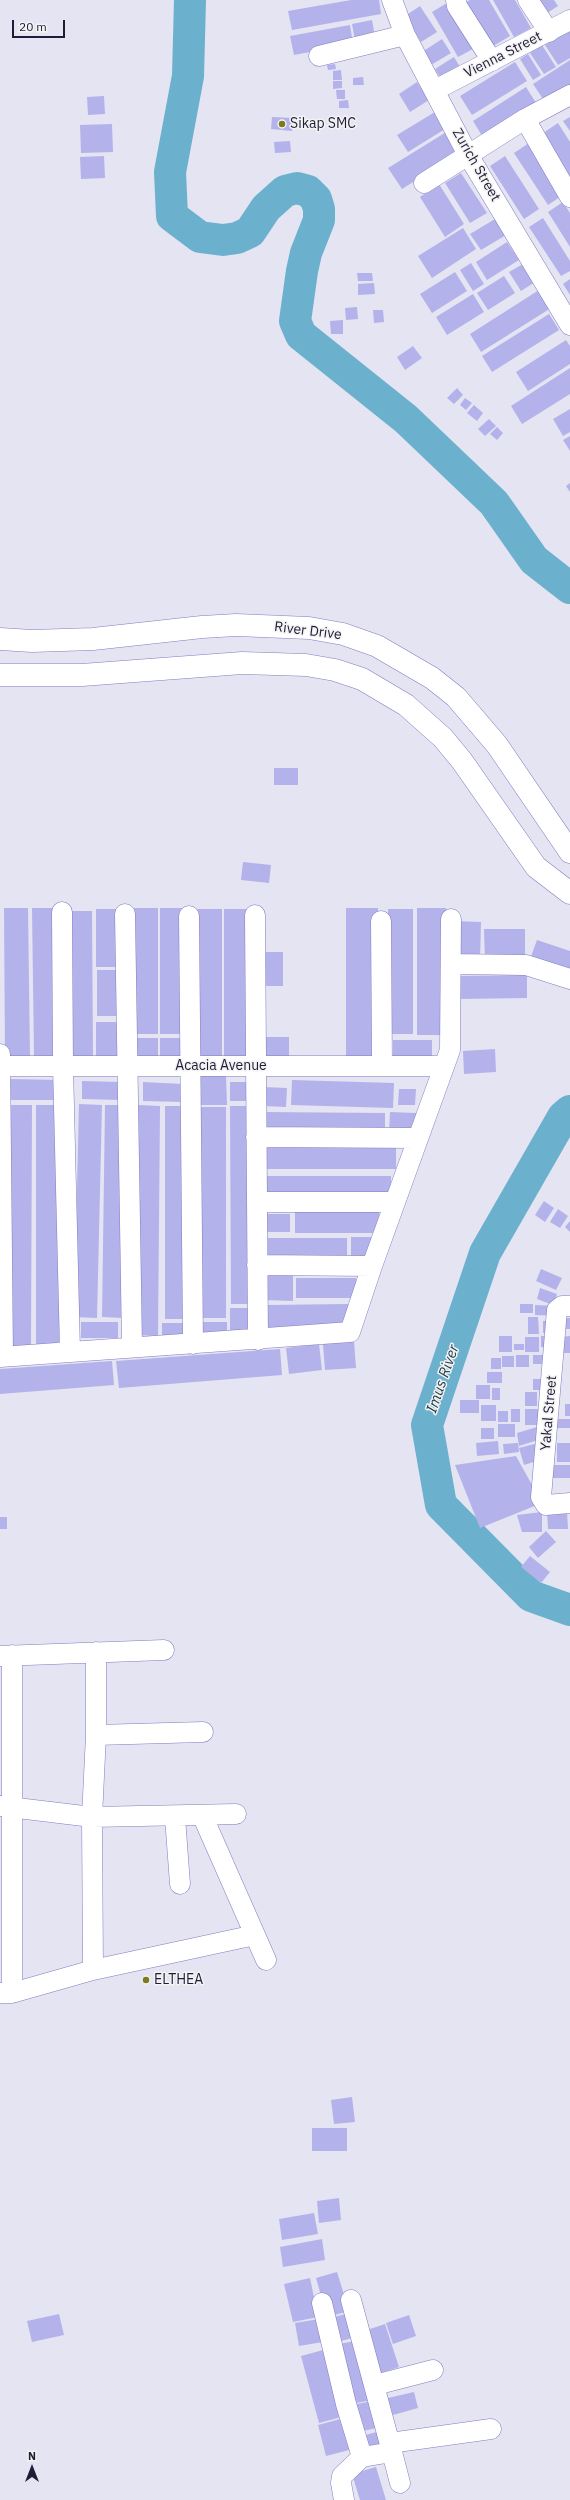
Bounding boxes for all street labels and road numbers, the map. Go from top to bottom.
street label: Vienna Street [461,28,545,82]
street label: Zurich Street [448,126,504,204]
street label: River Drive [273,619,343,643]
street label: Acacia Avenue [175,1058,267,1074]
street label: Yakal Street [537,1375,561,1451]

